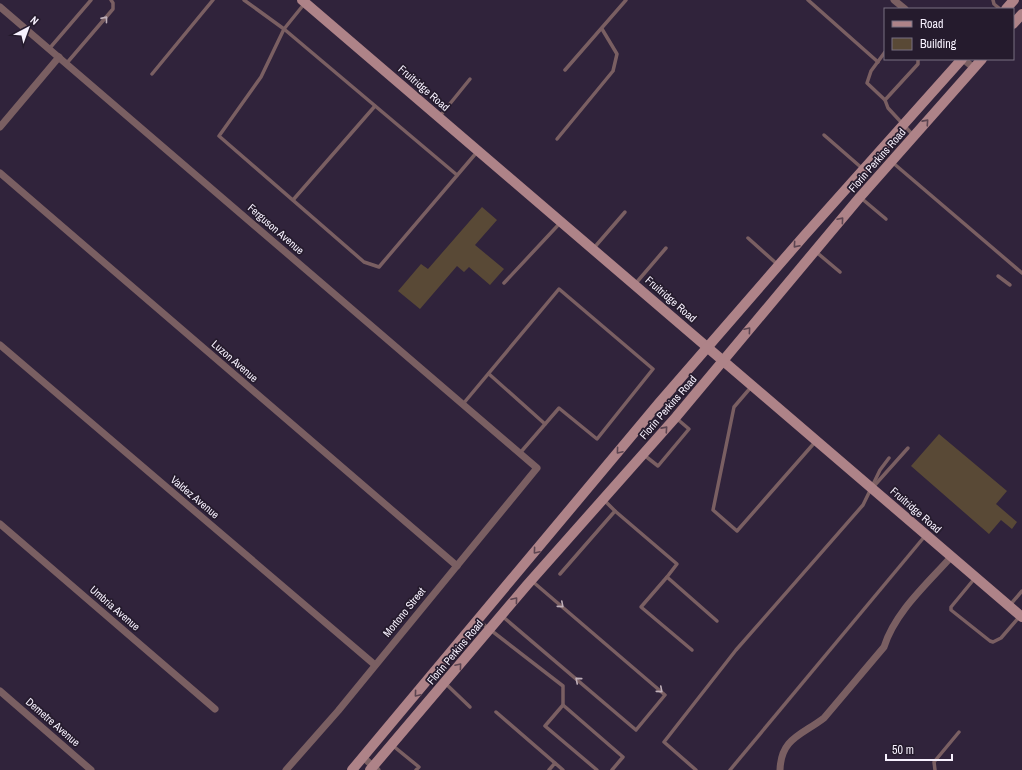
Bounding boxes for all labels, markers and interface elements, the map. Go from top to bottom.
north arrow [8,8,48,48]
legend [884,8,1014,60]
text: N [28,13,42,28]
one-way arrow [101,16,108,23]
text: Road [920,16,944,32]
text: Building [920,36,957,52]
street label: Fruitridge Road [396,62,452,114]
one-way arrow [922,119,929,127]
street label: Florin Perkins Road [845,125,909,195]
street label: Ferguson Avenue [245,201,307,257]
one-way arrow [836,217,843,225]
one-way arrow [794,240,801,247]
street label: Fruitridge Road [643,273,699,325]
one-way arrow [744,328,751,335]
street label: Luzon Avenue [209,337,261,385]
street label: Florin Perkins Road [636,372,700,442]
one-way arrow [661,426,668,433]
one-way arrow [616,446,623,454]
street label: Valdez Avenue [168,473,222,521]
street label: Fruitridge Road [888,484,944,536]
one-way arrow [533,547,540,554]
street label: Umbria Avenue [87,582,143,634]
street label: Mortono Street [380,584,429,640]
one-way arrow [510,597,517,604]
one-way arrow [556,601,564,608]
street label: Florin Perkins Road [424,617,486,687]
one-way arrow [455,663,462,670]
one-way arrow [575,678,582,685]
one-way arrow [655,685,662,692]
one-way arrow [414,689,421,696]
street label: Demetre Avenue [23,695,83,749]
scale bar [886,736,952,762]
text: 50 m [892,742,914,758]

